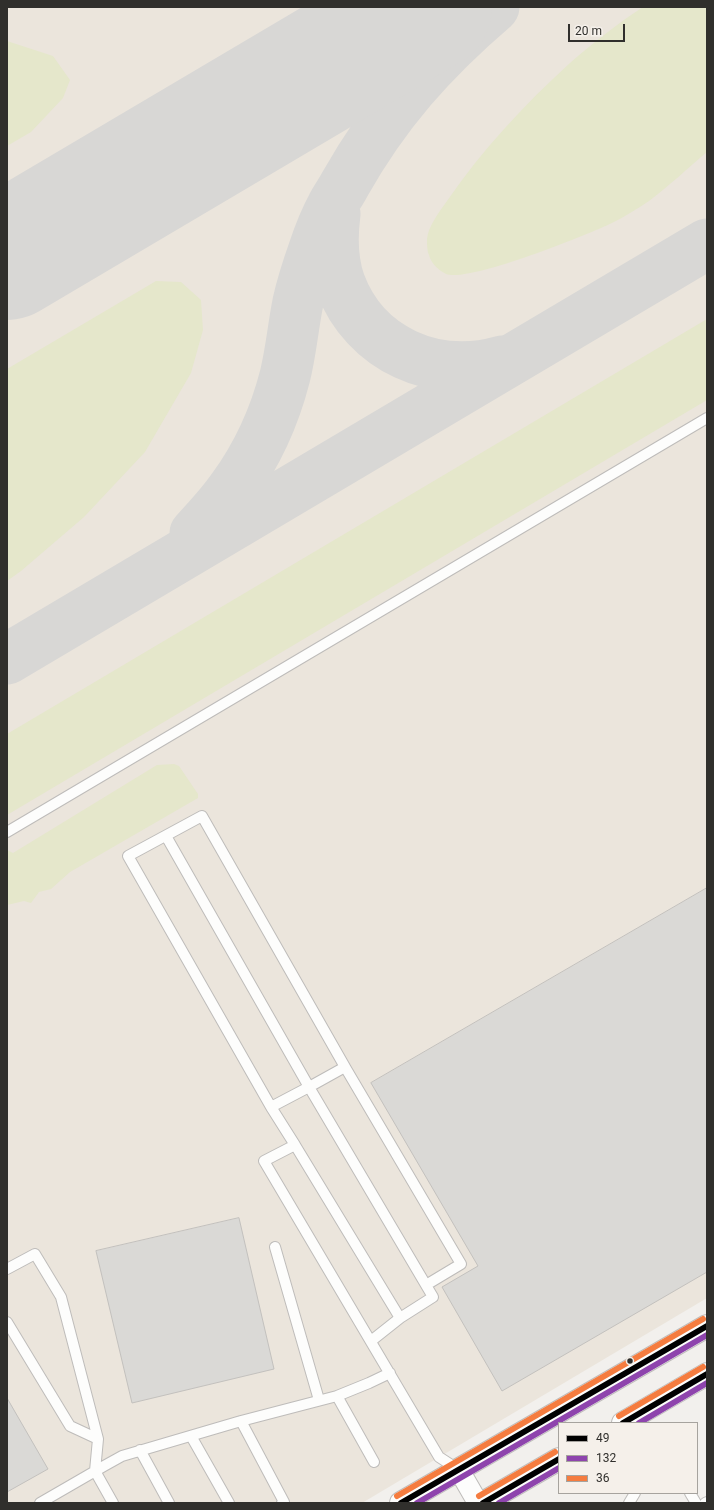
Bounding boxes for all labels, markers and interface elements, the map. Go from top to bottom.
scale bar [570,16,627,42]
text: 20 m [575,24,602,38]
unlabelled marker [625,1356,635,1366]
legend [558,1422,698,1494]
text: 49 [596,1431,610,1445]
text: 132 [596,1451,616,1465]
text: 36 [596,1471,610,1485]

